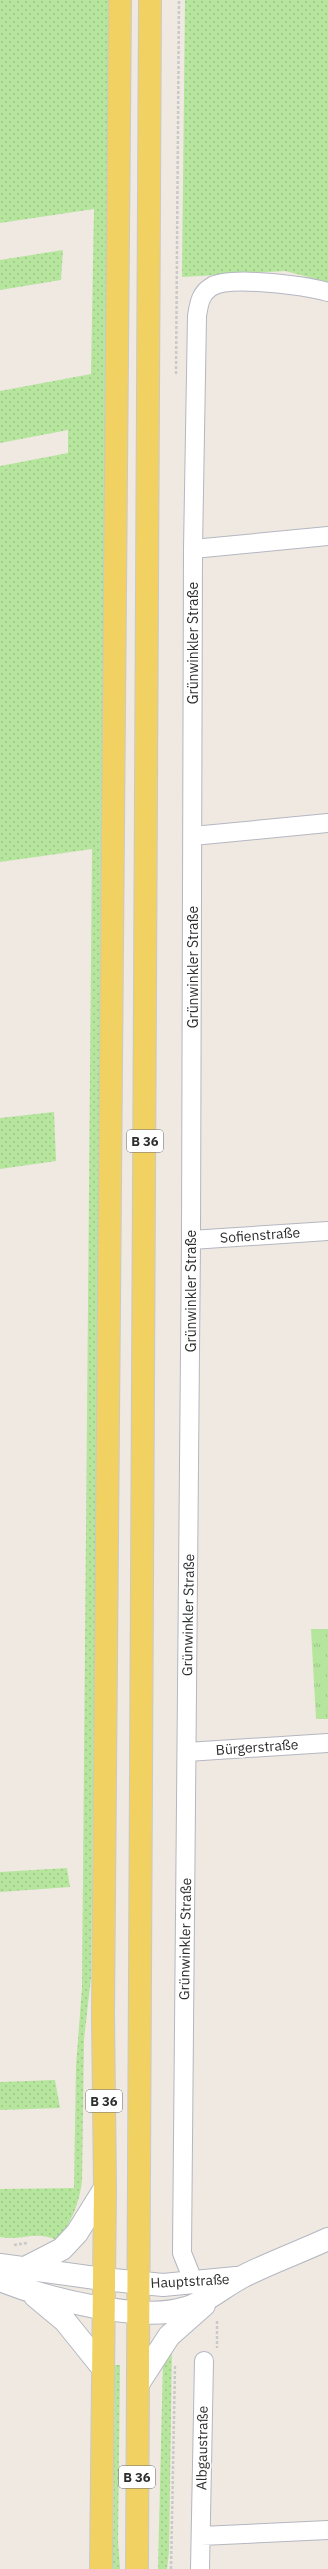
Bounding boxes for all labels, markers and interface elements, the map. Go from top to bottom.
street label: Grünwinkler Straße [184,581,202,704]
street label: Grünwinkler Straße [184,905,202,1028]
road number: B 36 [127,1130,163,1152]
street label: Sofienstraße [219,1223,301,1247]
street label: Grünwinkler Straße [182,1229,200,1352]
street label: Grünwinkler Straße [178,1553,198,1676]
street label: Bürgerstraße [215,1735,299,1759]
street label: Grünwinkler Straße [175,1877,195,2000]
road number: B 36 [86,2090,122,2112]
street label: Hauptstraße [150,2270,230,2292]
street label: Albgaustraße [192,2405,212,2490]
road number: B 36 [119,2466,155,2488]

